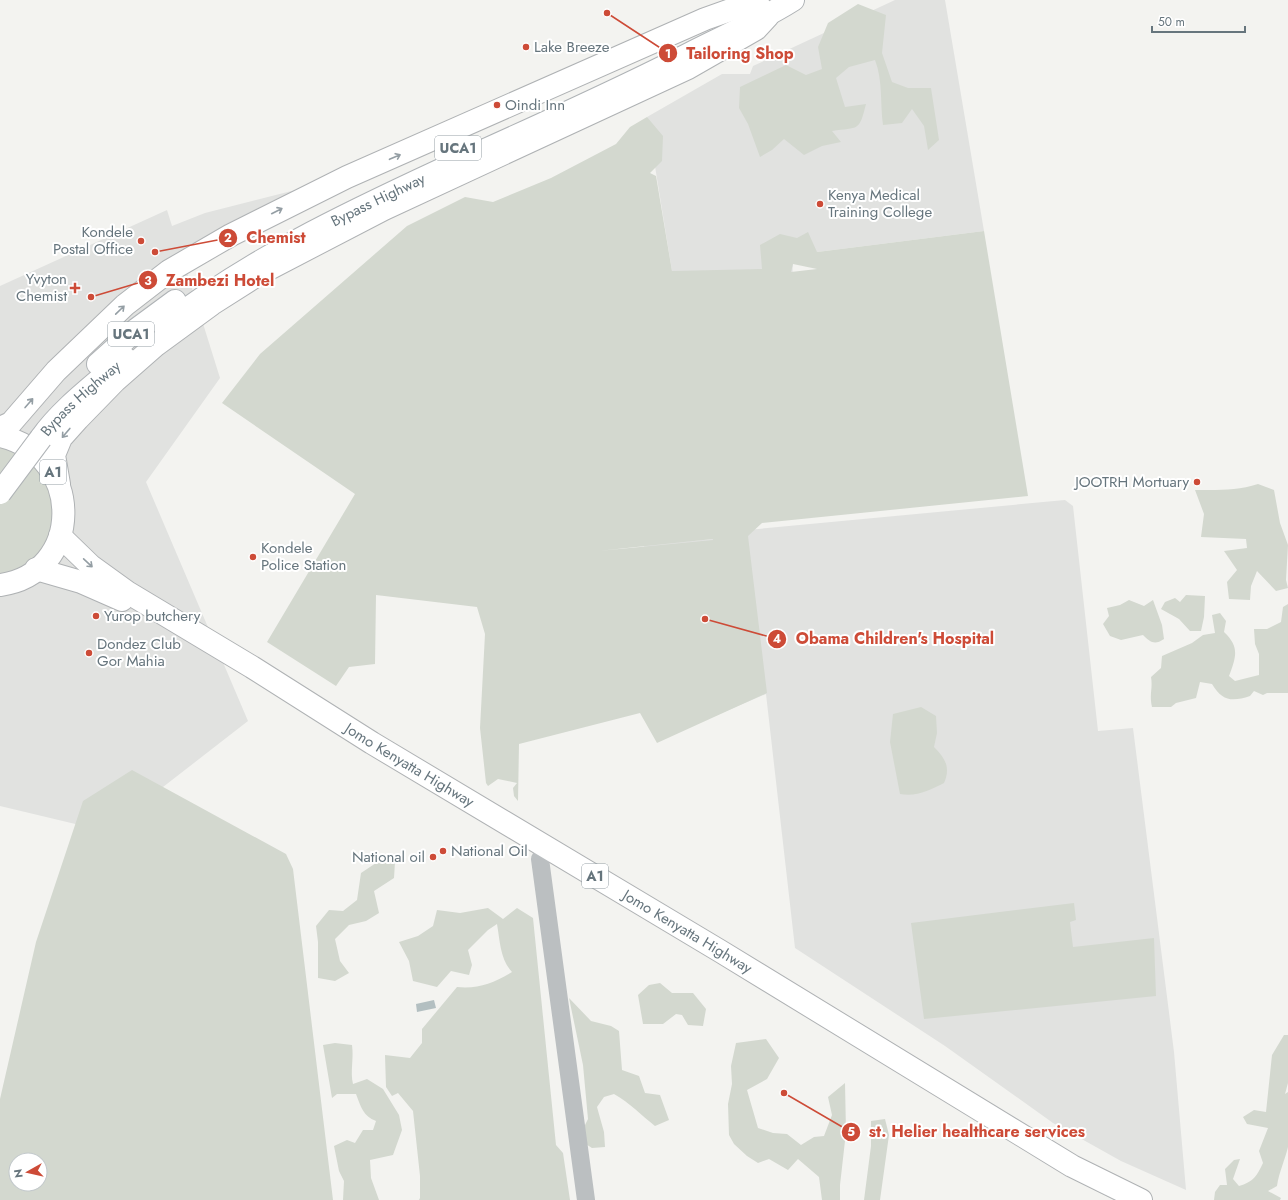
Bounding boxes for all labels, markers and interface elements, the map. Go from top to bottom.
scale bar [1152,8,1245,34]
text: 50 m [1158,13,1185,31]
place label: Lake Breeze [534,36,610,58]
callout: Tailoring Shop [658,39,802,67]
marker: Lake Breeze [521,42,531,52]
text: Tailoring Shop [686,42,794,65]
text: 1 [665,45,671,63]
place label: Oindi Inn [505,94,565,116]
marker: Oindi Inn [492,100,502,110]
road number: UCA1 [435,136,481,160]
one-way arrow [388,153,400,160]
street label: Bypass Highway [327,168,429,232]
place label: Kenya Medical Training College [828,184,932,223]
marker: Kenya Medical Training College [815,199,825,209]
one-way arrow [270,207,282,215]
place label: Kondele Postal Office [53,221,133,260]
callout: Chemist [218,224,314,252]
text: Chemist [246,226,307,249]
text: 2 [224,229,232,247]
marker: Kondele Postal Office [136,236,146,246]
callout: Zambezi Hotel [138,266,282,294]
place label: Yvyton Chemist [16,268,67,307]
text: Zambezi Hotel [166,269,274,292]
text: 3 [144,272,152,290]
marker: Yvyton Chemist [70,283,80,293]
one-way arrow [115,305,125,315]
road number: UCA1 [108,322,154,346]
street label: Bypass Highway [35,355,126,441]
one-way arrow [24,397,33,408]
one-way arrow [61,427,70,438]
road number: A1 [40,460,66,484]
place label: JOOTRH Mortuary [1073,471,1189,493]
marker: JOOTRH Mortuary [1192,477,1202,487]
place label: Kondele Police Station [261,537,346,576]
marker: Kondele Police Station [248,552,258,562]
one-way arrow [83,558,93,568]
place label: Yurop butchery [104,605,201,627]
marker: Yurop butchery [91,611,101,621]
callout: Obama Children's Hospital [767,625,1002,653]
text: Obama Children's Hospital [796,627,994,650]
text: 4 [773,630,781,648]
place label: Dondez Club Gor Mahia [97,633,181,672]
marker: Dondez Club Gor Mahia [84,648,94,658]
street label: Jomo Kenyatta Highway [339,717,479,813]
place label: National Oil [451,840,528,862]
place label: National oil [352,846,425,868]
marker: National Oil [438,846,448,856]
marker: National oil [428,852,438,862]
road number: A1 [582,864,608,888]
street label: Jomo Kenyatta Highway [617,883,757,979]
callout: st. Helier healthcare services [841,1118,1093,1146]
text: st. Helier healthcare services [869,1120,1085,1143]
text: 5 [847,1123,855,1141]
north arrow [8,1152,48,1192]
text: N [10,1168,27,1179]

